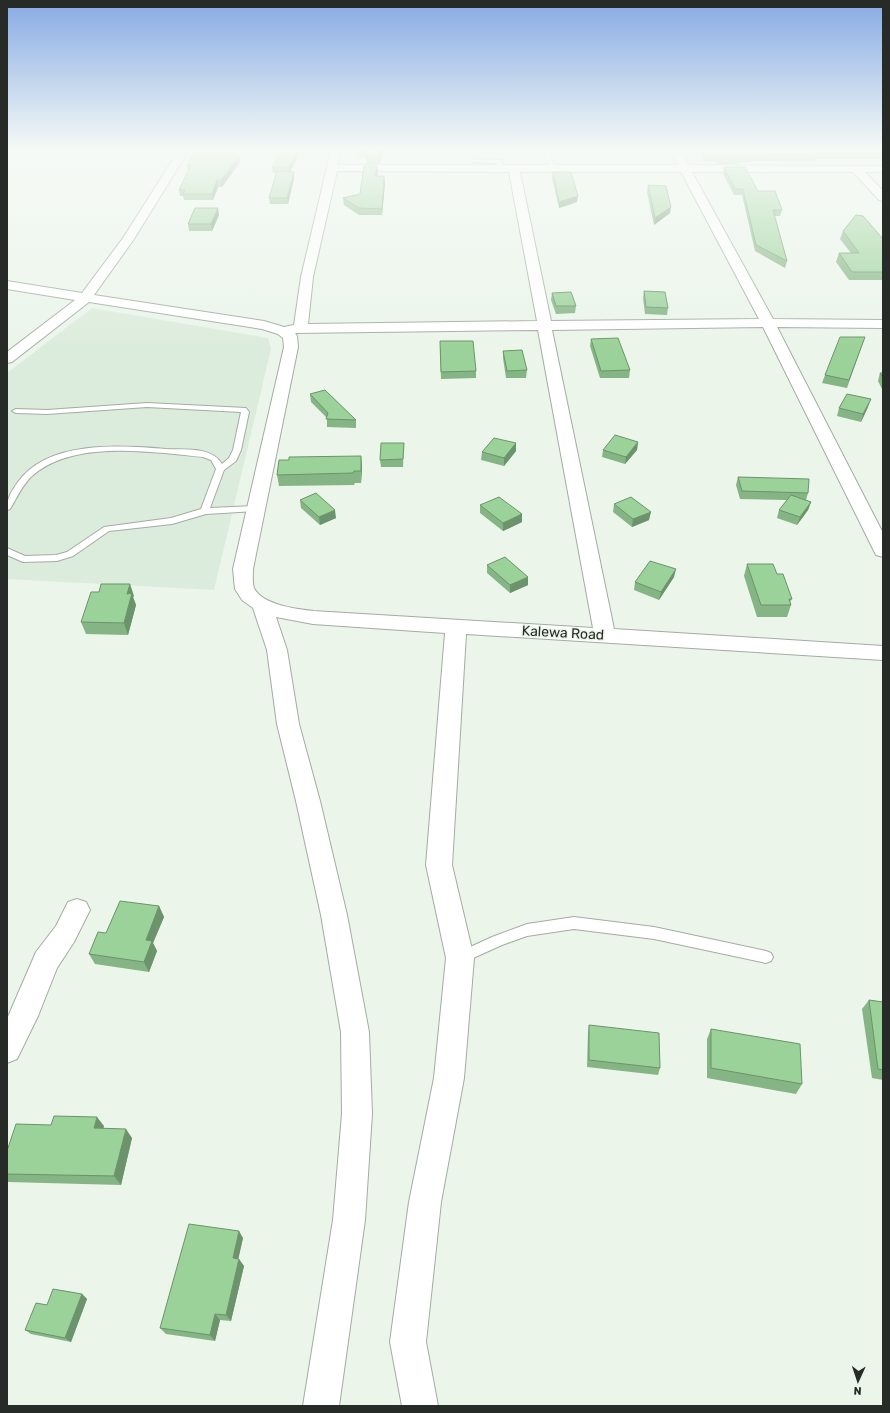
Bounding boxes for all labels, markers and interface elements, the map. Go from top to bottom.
street label: Kalewa Road [521,622,605,644]
north arrow [838,1361,878,1401]
text: N [853,1384,862,1397]

